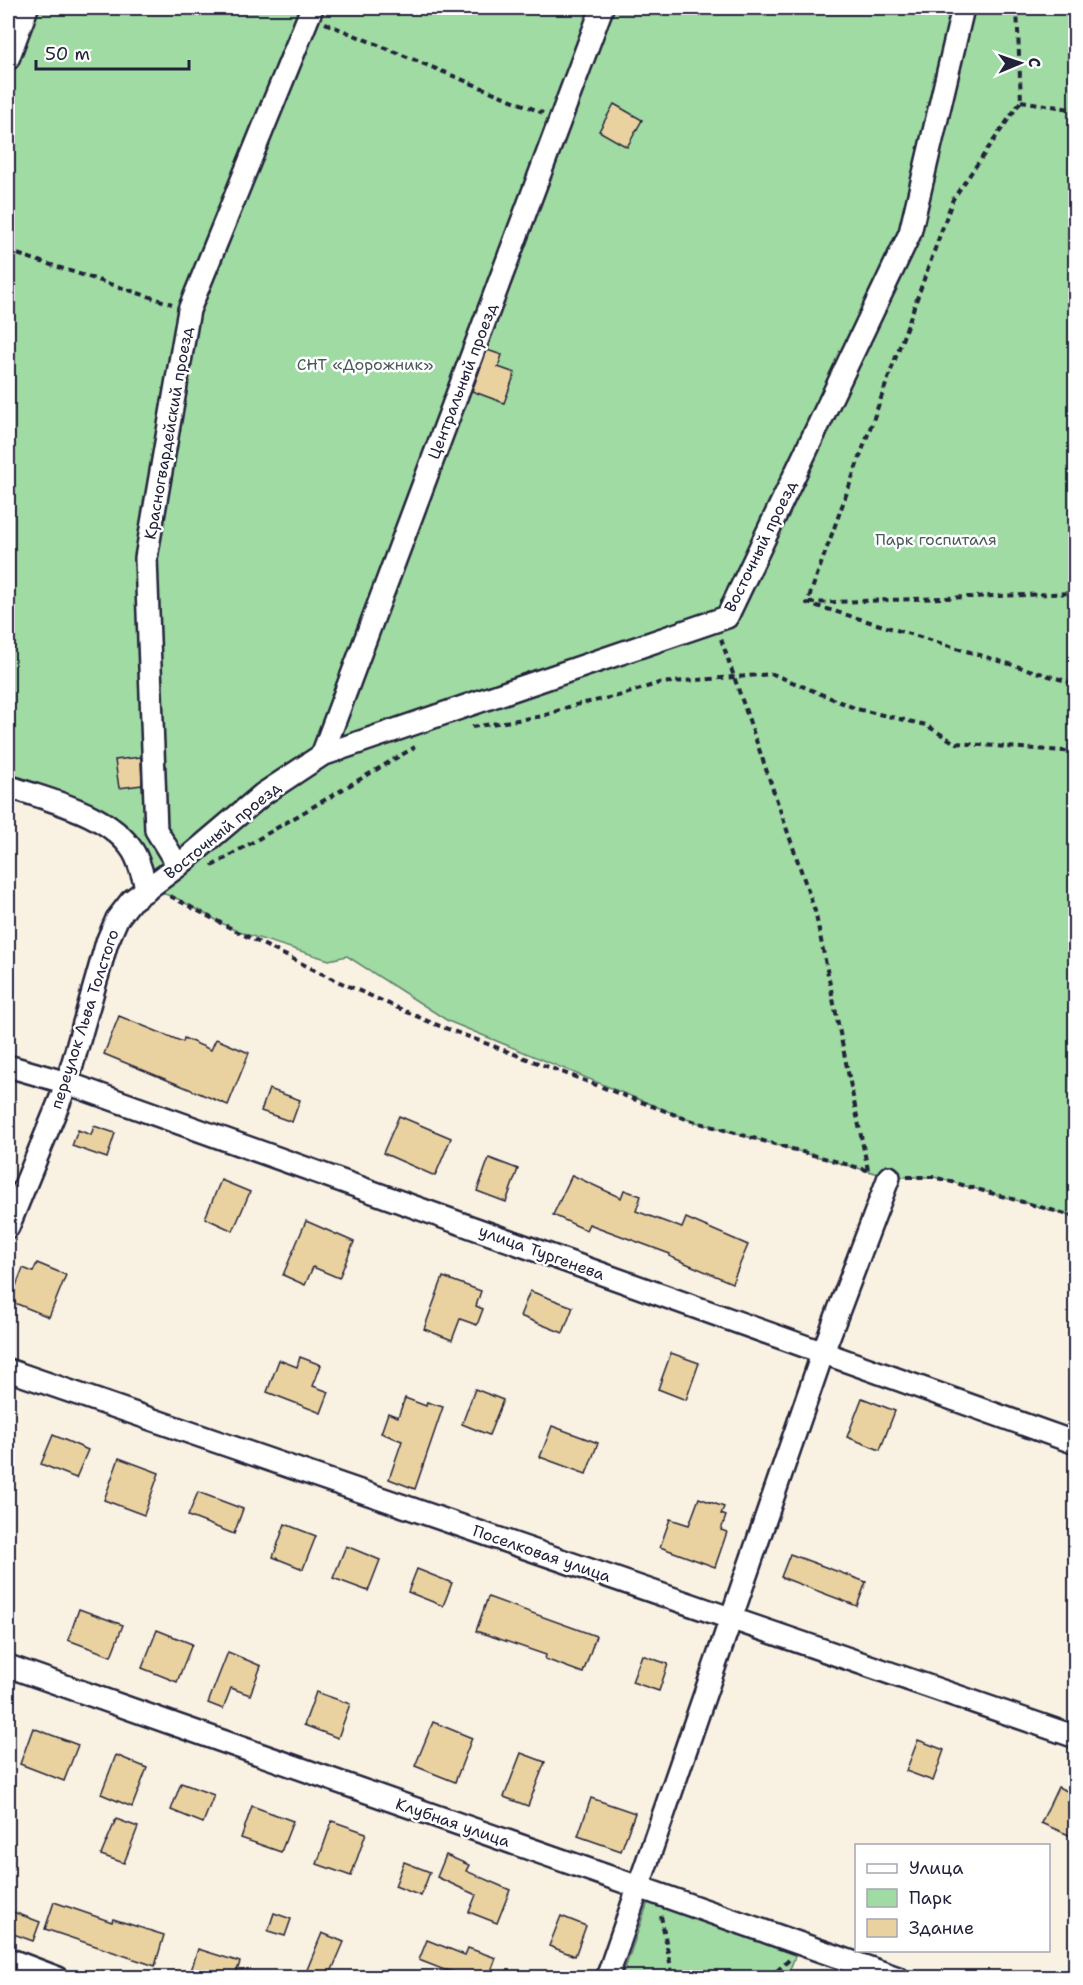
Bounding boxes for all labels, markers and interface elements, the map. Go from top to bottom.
scale bar [36,33,189,71]
north arrow [990,33,1050,93]
text: 50 m [45,42,90,66]
text: С [1024,57,1045,68]
street label: Центральный проезд [423,300,502,462]
street label: Красногвардейский проезд [139,325,198,541]
park label: СНТ «Дорожник» [297,354,433,375]
street label: Восточный проезд [719,477,802,616]
park label: Парк госпиталя [875,529,997,550]
street label: Восточный проезд [160,777,285,884]
street label: переулок Льва Толстого [45,927,123,1112]
street label: улица Тургенева [476,1220,608,1285]
street label: Поселковая улица [470,1520,614,1587]
street label: Клубная улица [393,1793,513,1852]
legend [855,1844,1050,1952]
text: Улица [909,1856,963,1880]
text: Парк [909,1886,952,1910]
text: Здание [909,1916,974,1940]

